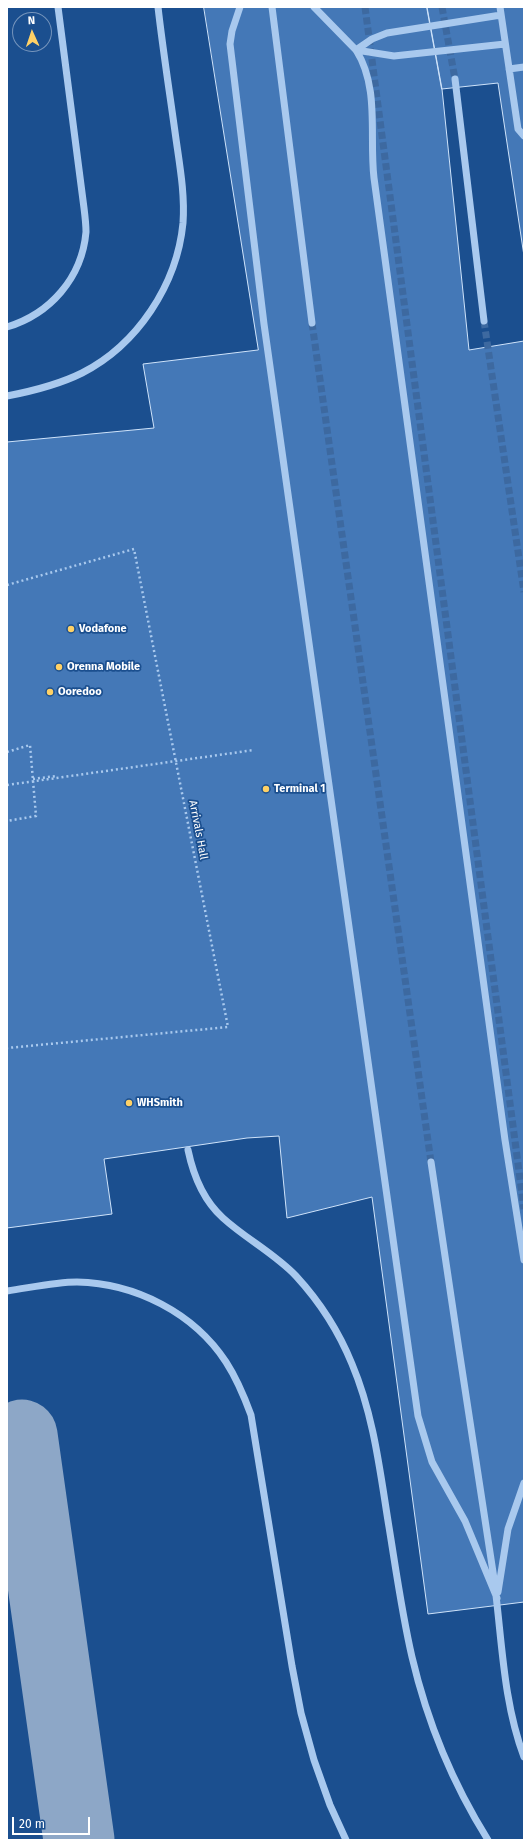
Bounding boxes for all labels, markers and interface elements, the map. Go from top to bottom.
north arrow [12,12,52,52]
text: N [27,14,35,27]
place label: Vodafone [79,622,127,636]
marker: Vodafone [66,624,76,634]
place label: Orenna Mobile [67,660,140,674]
marker: Orenna Mobile [54,662,64,672]
place label: Ooredoo [58,685,102,699]
marker: Ooredoo [45,687,55,697]
place label: Terminal 1 [274,782,325,796]
marker: Terminal 1 [261,784,271,794]
street label: Arrivals Hall [186,799,210,861]
place label: WHSmith [137,1096,183,1110]
marker: WHSmith [124,1098,134,1108]
scale bar [14,1809,92,1835]
text: 20 m [19,1817,45,1831]

